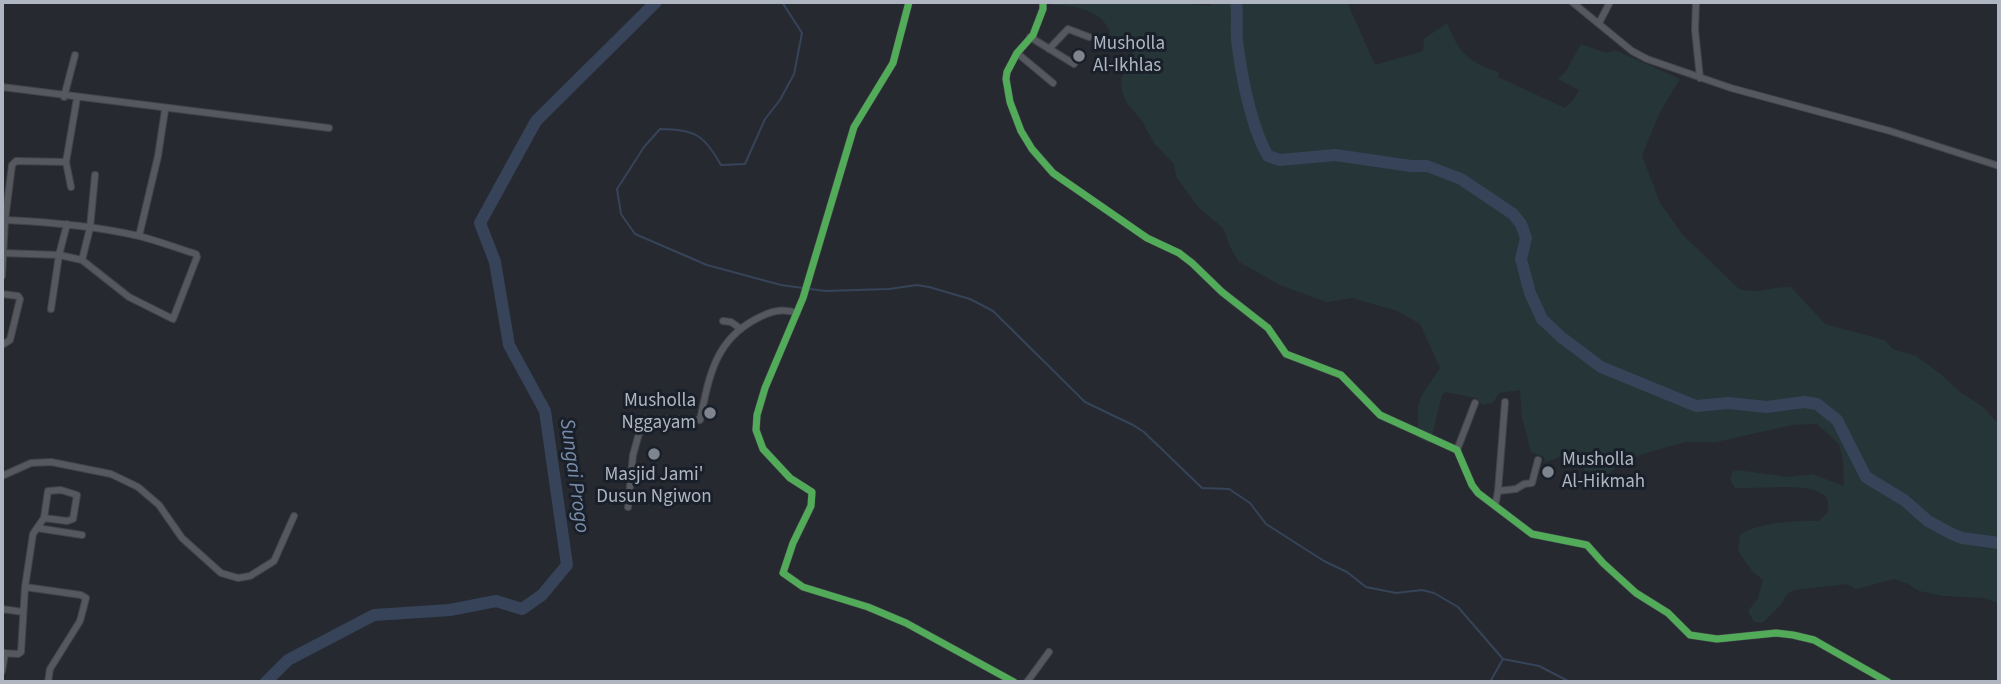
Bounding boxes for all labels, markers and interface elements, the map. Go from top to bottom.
place label: Musholla Al-Ikhlas [1093,34,1165,78]
marker: Musholla Al-Ikhlas [1071,48,1087,64]
place label: Musholla Nggayam [621,391,696,435]
marker: Musholla Nggayam [702,405,718,421]
water label: Sungai Progo [552,417,594,535]
marker: Masjid Jami' Dusun Ngiwon [646,446,662,462]
place label: Musholla Al-Hikmah [1562,450,1645,494]
marker: Musholla Al-Hikmah [1540,464,1556,480]
place label: Masjid Jami' Dusun Ngiwon [596,465,712,509]

